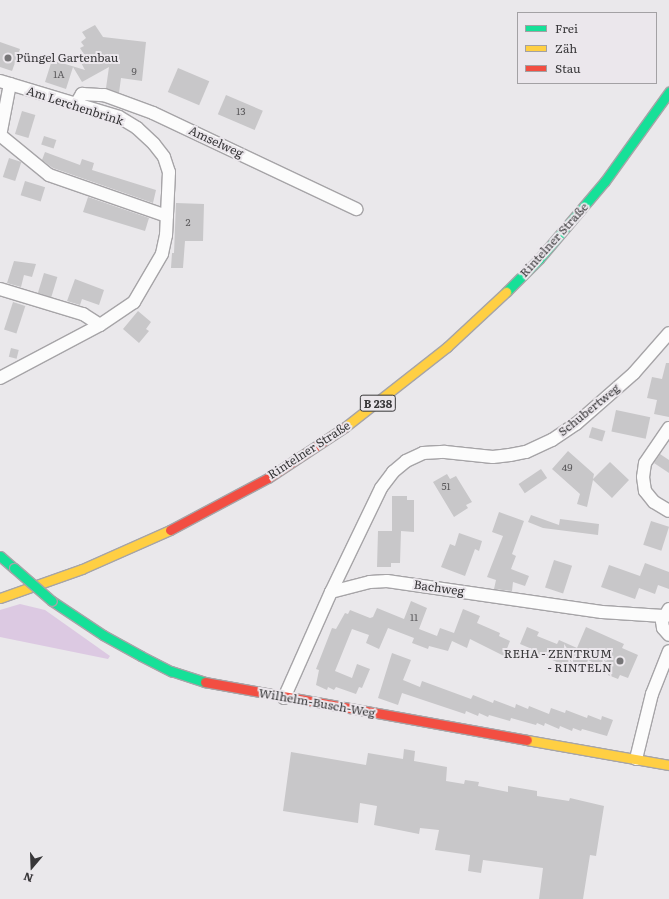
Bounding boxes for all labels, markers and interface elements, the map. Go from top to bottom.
legend [517,12,657,84]
text: Frei [555,19,578,37]
text: Zäh [555,39,577,57]
place label: Püngel Gartenbau [16,51,118,65]
marker: Püngel Gartenbau [3,53,13,63]
text: Stau [555,59,581,77]
house number: 9 [131,65,137,77]
house number: 1A [53,68,65,80]
street label: Am Lerchenbrink [25,83,125,129]
house number: 13 [236,105,246,117]
street label: Amselweg [186,123,246,161]
street label: Rintelner Straße [517,200,591,280]
house number: 2 [185,216,191,228]
street label: Schubertweg [555,381,623,439]
road number: B 238 [359,394,397,412]
street label: Rintelner Straße [265,418,353,482]
house number: 49 [562,461,572,473]
house number: 51 [441,480,451,492]
street label: Bachweg [413,577,465,599]
house number: 11 [410,611,418,623]
place label: REHA - ZENTRUM - RINTELN [504,647,612,675]
marker: REHA - ZENTRUM - RINTELN [615,656,625,666]
street label: Wilhelm-Busch-Weg [258,686,376,720]
north arrow [12,847,52,887]
text: N [21,869,35,887]

